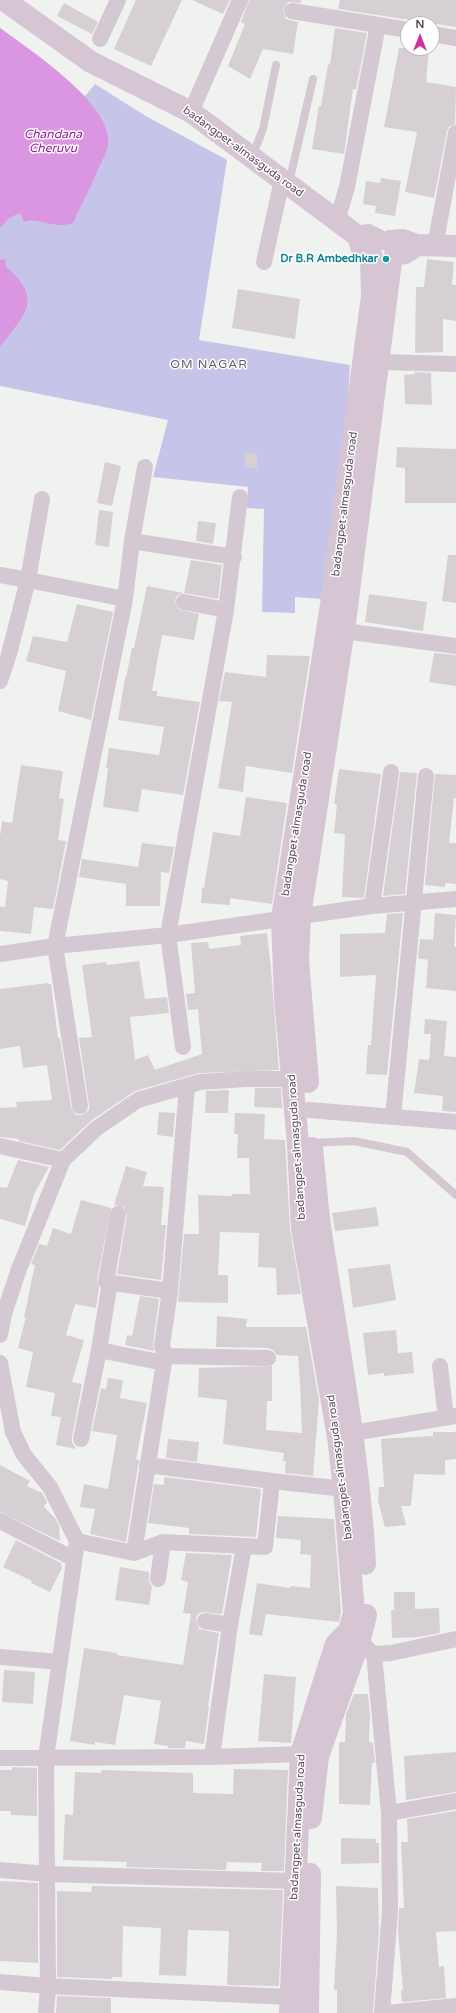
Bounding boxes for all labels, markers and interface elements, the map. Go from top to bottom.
north arrow [400,16,440,56]
text: N [416,18,424,31]
street label: badangpet-almasguda road [180,104,306,200]
water label: Chandana Cheruvu [24,128,82,156]
place label: Dr B.R Ambedhkar [280,252,378,266]
marker: Dr B.R Ambedhkar [381,254,391,264]
district label: OM NAGAR [170,358,248,372]
street label: badangpet-almasguda road [330,431,360,577]
street label: badangpet-almasguda road [279,751,315,897]
street label: badangpet-almasguda road [285,1074,309,1220]
street label: badangpet-almasguda road [325,1394,355,1540]
street label: badangpet-almasguda road [288,1754,308,1900]

